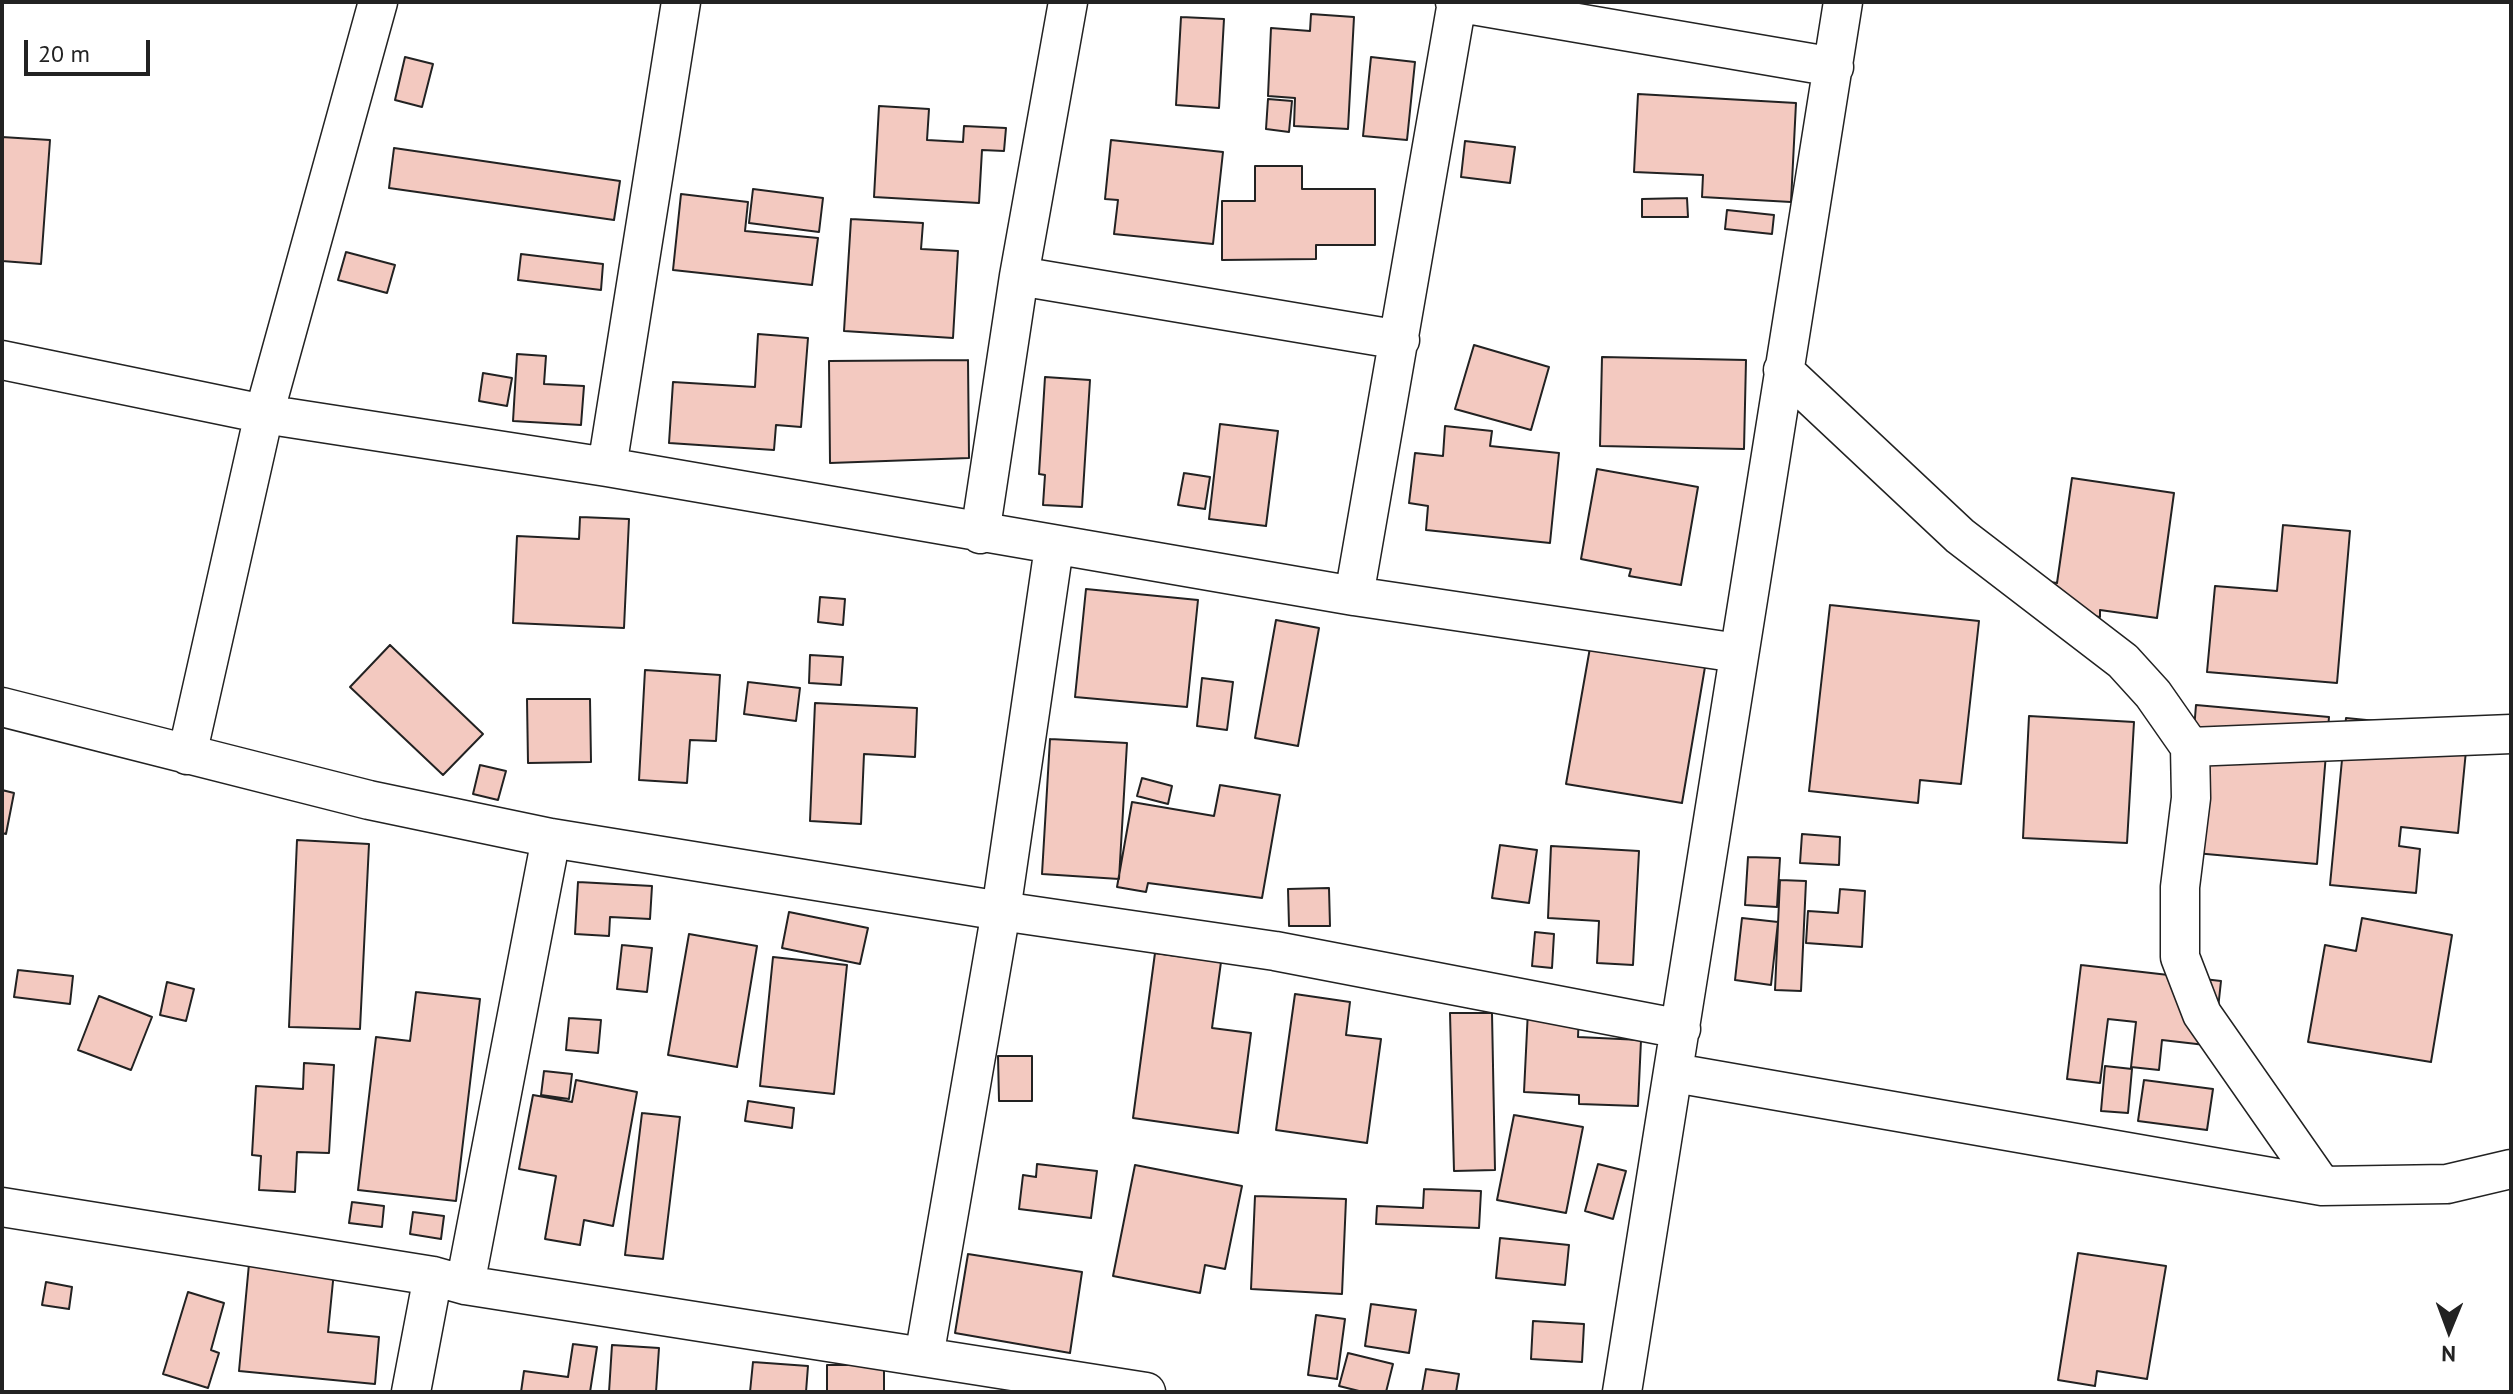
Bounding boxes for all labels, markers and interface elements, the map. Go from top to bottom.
scale bar [28,24,154,74]
text: 20 m [38,38,90,69]
north arrow [2409,1290,2489,1370]
text: N [2441,1340,2456,1368]

